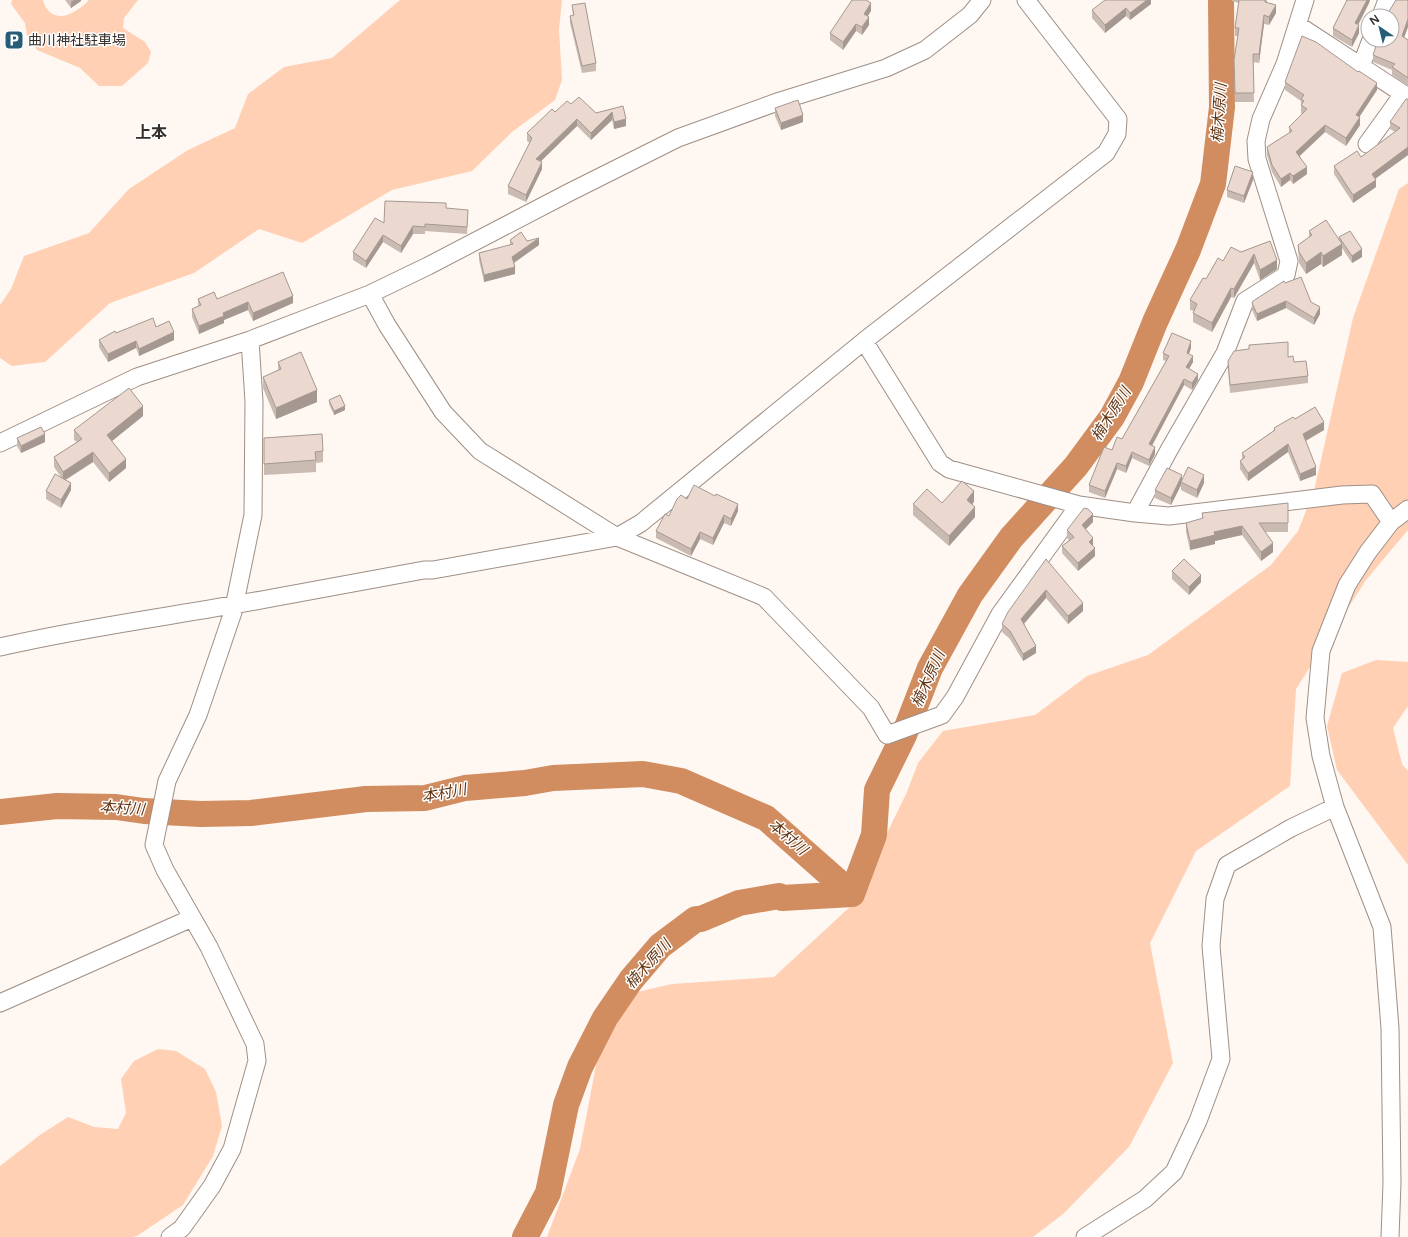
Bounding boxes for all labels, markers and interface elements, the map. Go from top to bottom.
north arrow [1360,8,1400,48]
text: N [1367,12,1382,28]
parking icon: 曲川神社駐車場 [3,29,25,51]
place label: 曲川神社駐車場 [28,32,126,49]
water label: 楠木原川 [1208,80,1230,144]
district label: 上本 [135,123,167,143]
water label: 楠木原川 [1087,382,1136,444]
water label: 楠木原川 [908,646,949,710]
water label: 本村川 [420,780,470,806]
water label: 本村川 [99,797,147,819]
water label: 本村川 [765,815,812,860]
water label: 楠木原川 [621,934,676,992]

